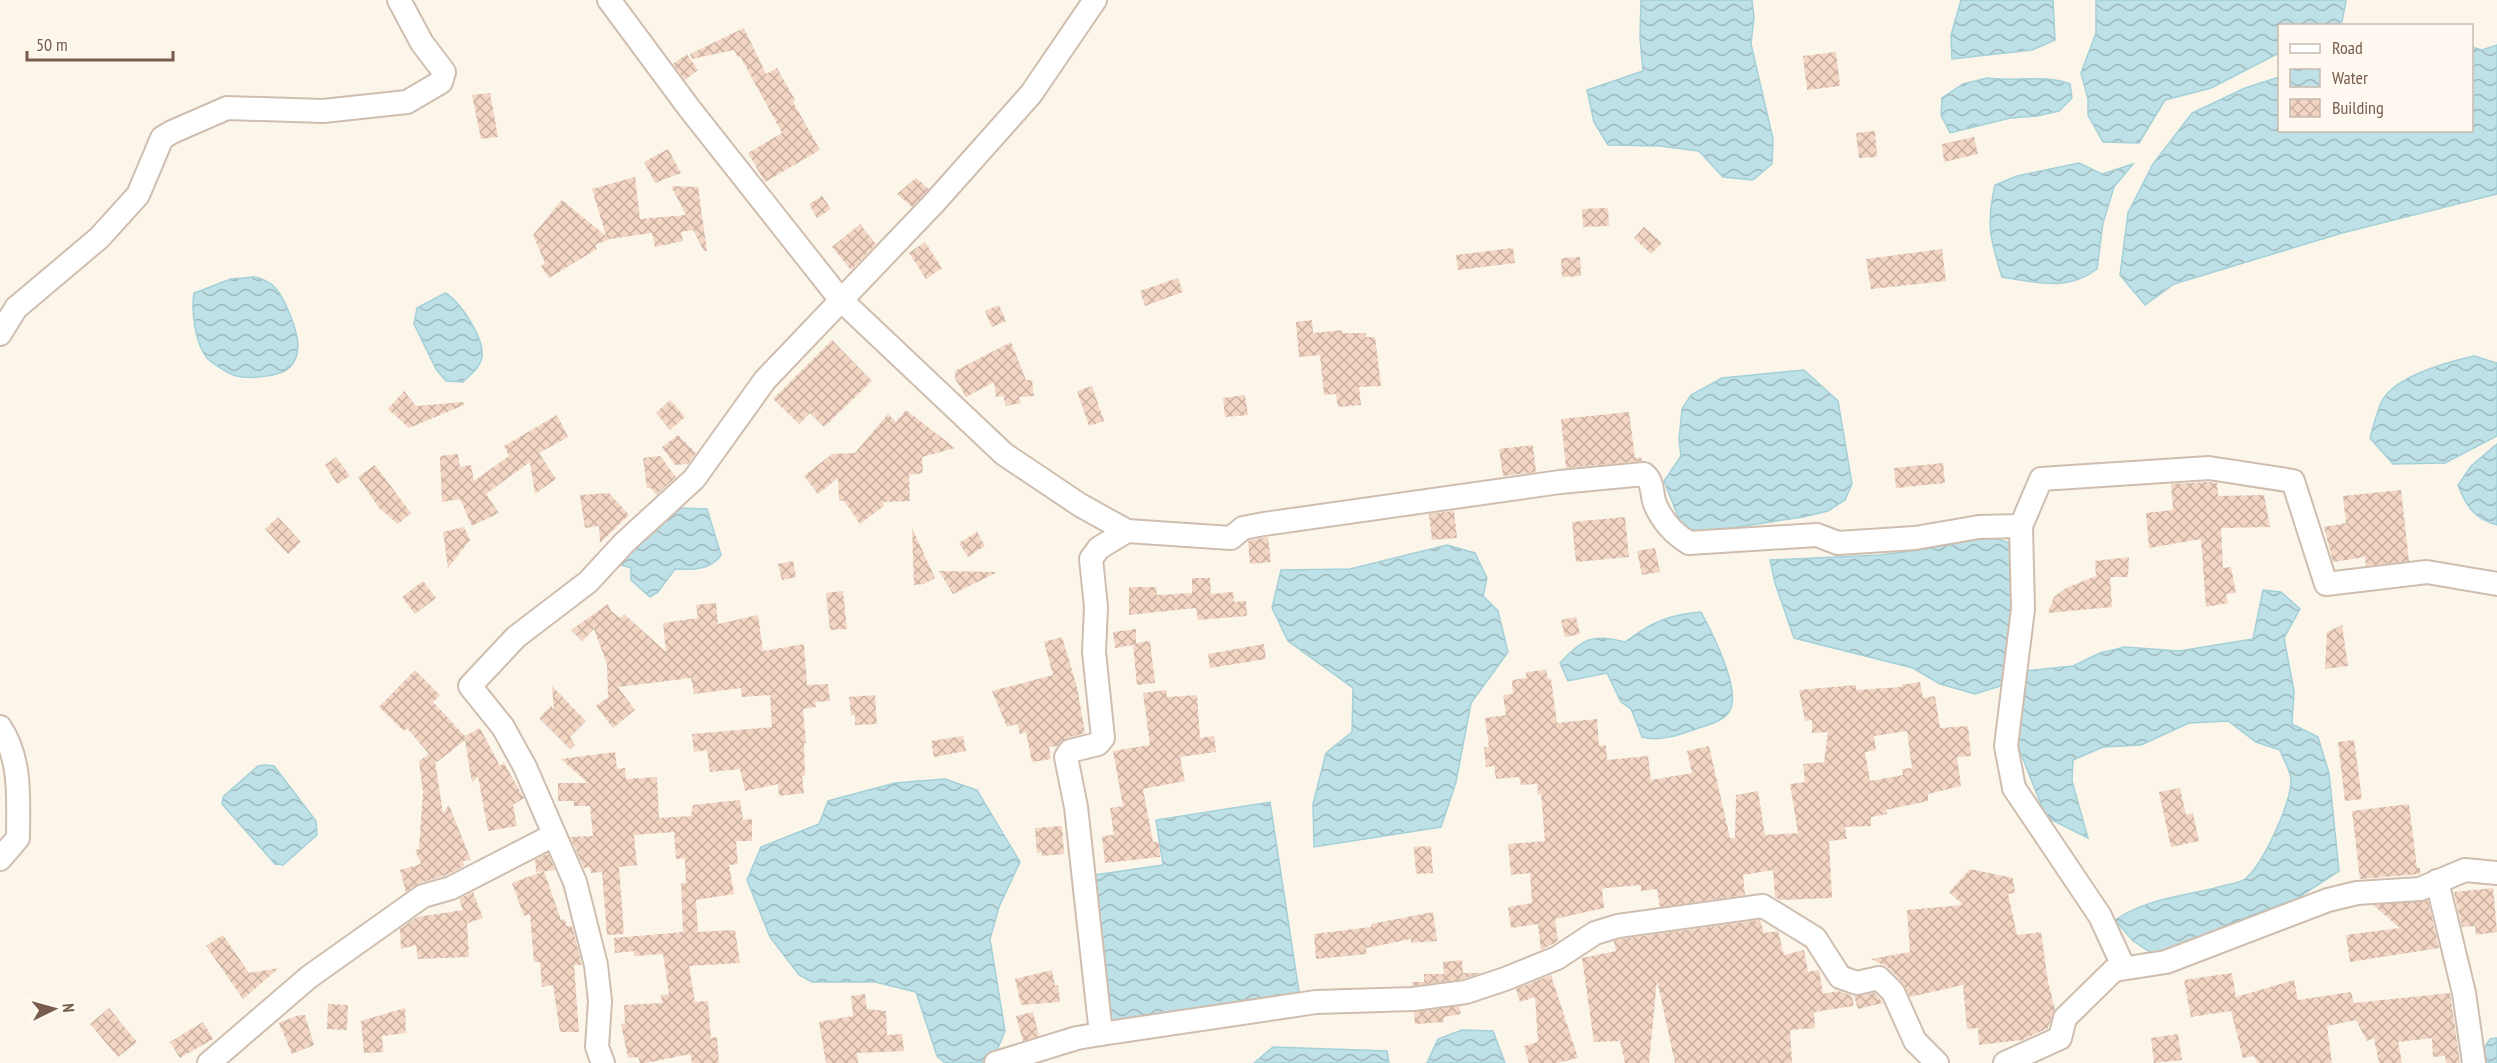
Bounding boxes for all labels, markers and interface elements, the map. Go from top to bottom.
scale bar [27,24,172,62]
legend [2278,24,2473,132]
text: 50 m [36,33,68,56]
text: Road [2332,36,2363,59]
text: Water [2332,66,2368,89]
text: Building [2332,96,2384,119]
north arrow [24,979,84,1039]
text: N [59,1003,79,1013]

